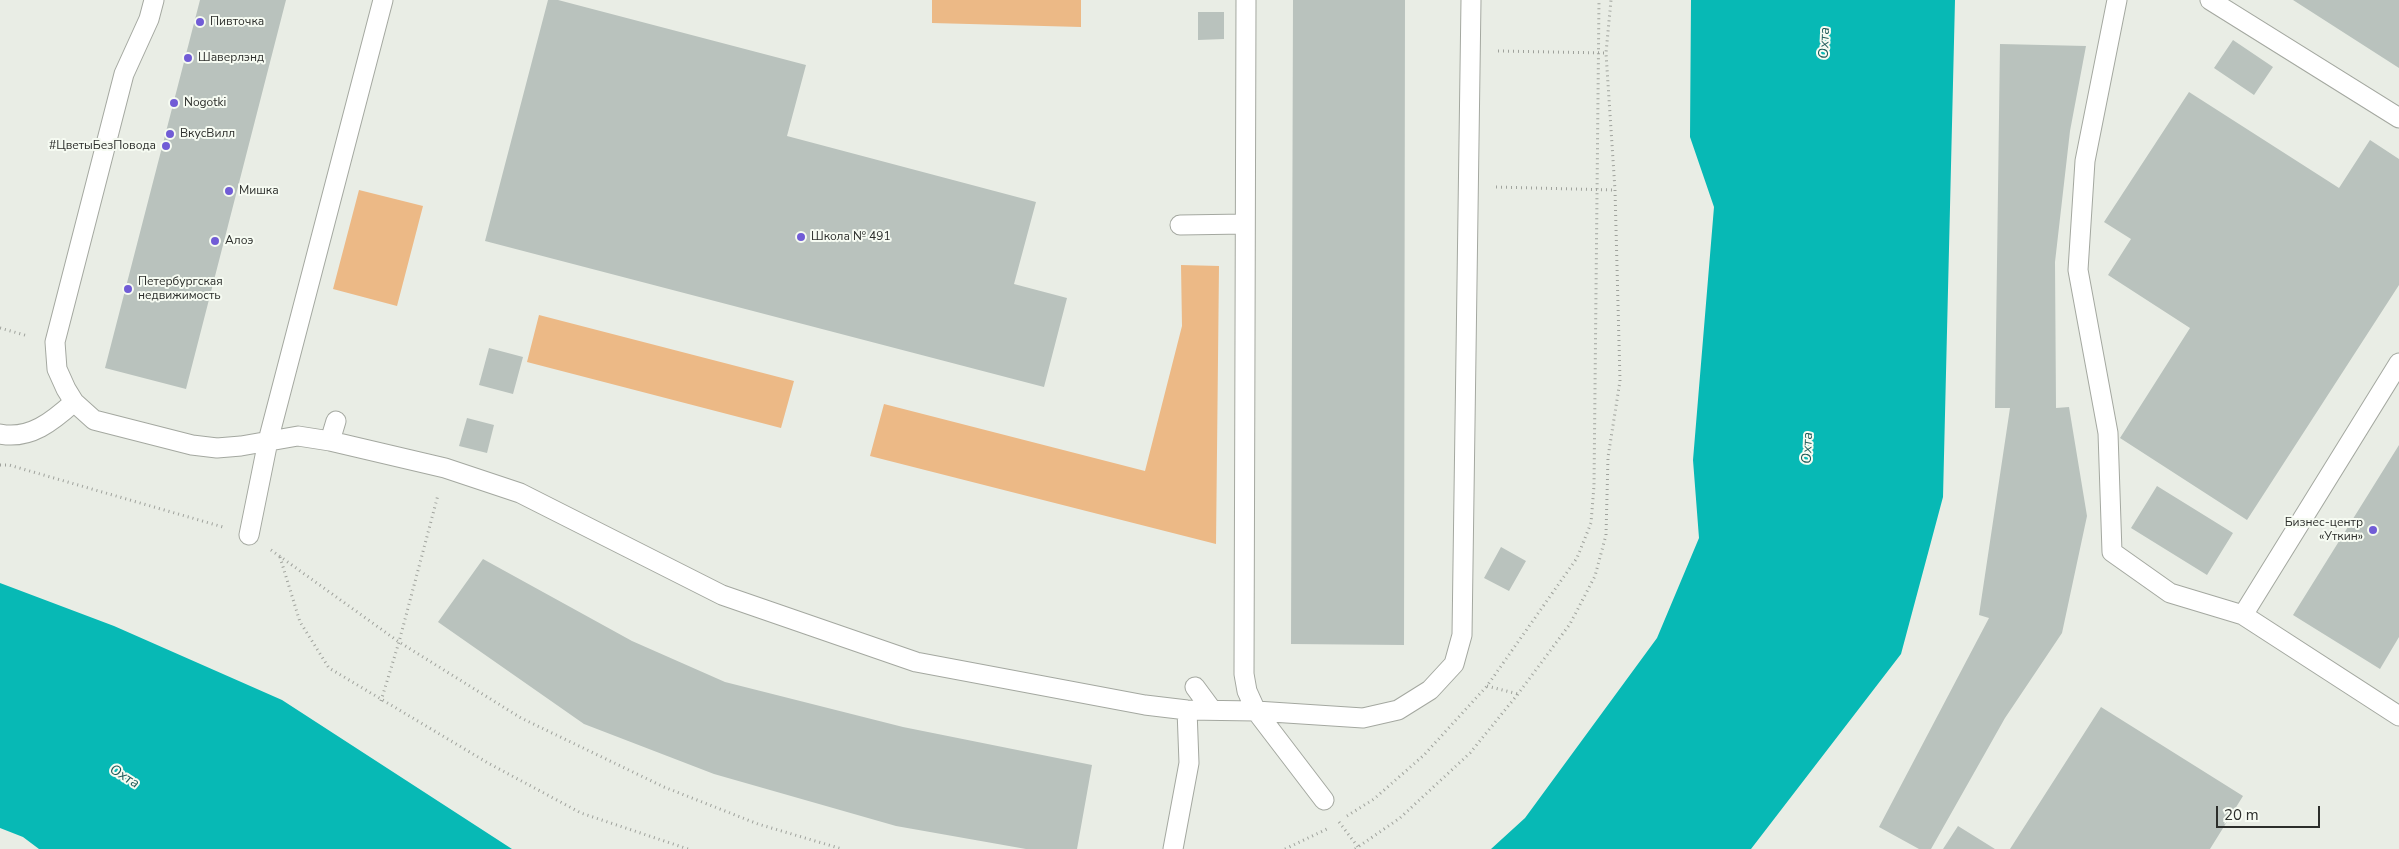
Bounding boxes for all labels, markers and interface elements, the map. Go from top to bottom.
place label: Пивточка [210,15,264,29]
marker: Пивточка [194,16,206,28]
water label: Охта [1816,27,1834,59]
place label: Шаверлэнд [198,51,264,65]
marker: Шаверлэнд [182,52,194,64]
place label: Nogotki [184,96,226,110]
marker: Nogotki [168,97,180,109]
place label: ВкусВилл [180,127,235,141]
marker: ВкусВилл [164,128,176,140]
place label: #ЦветыБезПовода [49,139,156,153]
marker: #ЦветыБезПовода [160,140,172,152]
place label: Мишка [239,184,279,198]
marker: Мишка [223,185,235,197]
place label: Школа № 491 [811,230,891,244]
marker: Школа № 491 [795,231,807,243]
place label: Алоэ [225,234,253,248]
marker: Алоэ [209,235,221,247]
place label: Петербургская недвижимость [138,275,223,303]
marker: Петербургская недвижимость [122,283,134,295]
water label: Охта [1799,432,1817,464]
place label: Бизнес-центр «Уткин» [2285,516,2363,544]
marker: Бизнес-центр «Уткин» [2367,524,2379,536]
water label: Охта [106,761,142,793]
scale bar [2219,796,2323,828]
text: 20 m [2224,805,2259,825]

